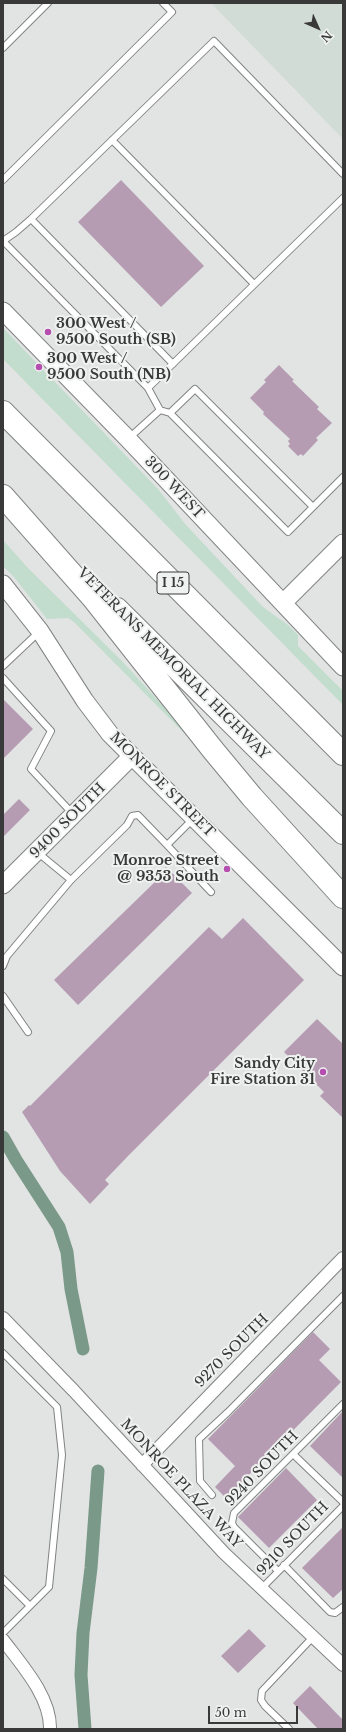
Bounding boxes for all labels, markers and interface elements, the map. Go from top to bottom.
north arrow [298,8,338,48]
text: N [318,28,335,45]
place label: 300 West / 9500 South (SB) [56,316,176,348]
marker: 300 West / 9500 South (SB) [43,327,53,337]
place label: 300 West / 9500 South (NB) [47,351,171,384]
marker: 300 West / 9500 South (NB) [34,362,44,372]
street label: 300 WEST [141,453,207,523]
street label: VETERANS MEMORIAL HIGHWAY [73,564,273,764]
road number: I 15 [157,572,189,594]
street label: MONROE STREET [106,729,218,841]
street label: 9400 SOUTH [27,780,109,862]
place label: Monroe Street @ 9353 South [113,853,219,886]
marker: Monroe Street @ 9353 South [222,864,232,874]
place label: Sandy City Fire Station 31 [210,1056,315,1088]
marker: Sandy City Fire Station 31 [318,1067,328,1077]
street label: 9270 SOUTH [192,1311,272,1391]
street label: MONROE PLAZA WAY [117,1416,245,1552]
street label: 9240 SOUTH [222,1428,302,1510]
street label: 9210 SOUTH [254,1499,332,1579]
scale bar [210,1698,300,1724]
text: 50 m [215,1705,247,1720]

